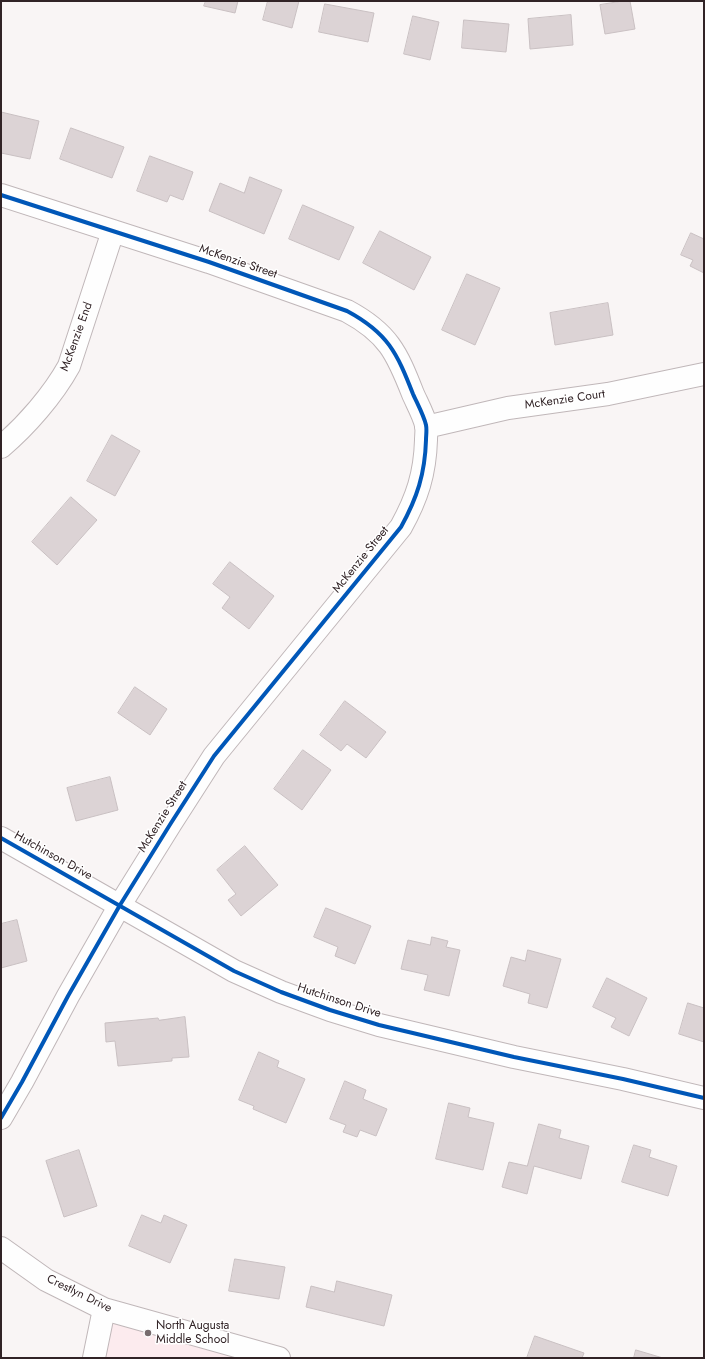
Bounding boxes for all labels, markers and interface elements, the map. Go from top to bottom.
street label: McKenzie Street [197,242,279,282]
street label: McKenzie End [58,300,96,374]
street label: McKenzie Court [524,387,606,413]
street label: McKenzie Street [330,524,392,596]
street label: McKenzie Street [135,779,191,855]
street label: Hutchinson Drive [11,829,95,883]
street label: Hutchinson Drive [295,981,383,1021]
street label: Crestlyn Drive [44,1272,114,1316]
place label: North Augusta Middle School [156,1319,230,1347]
marker: North Augusta Middle School [143,1328,153,1338]

